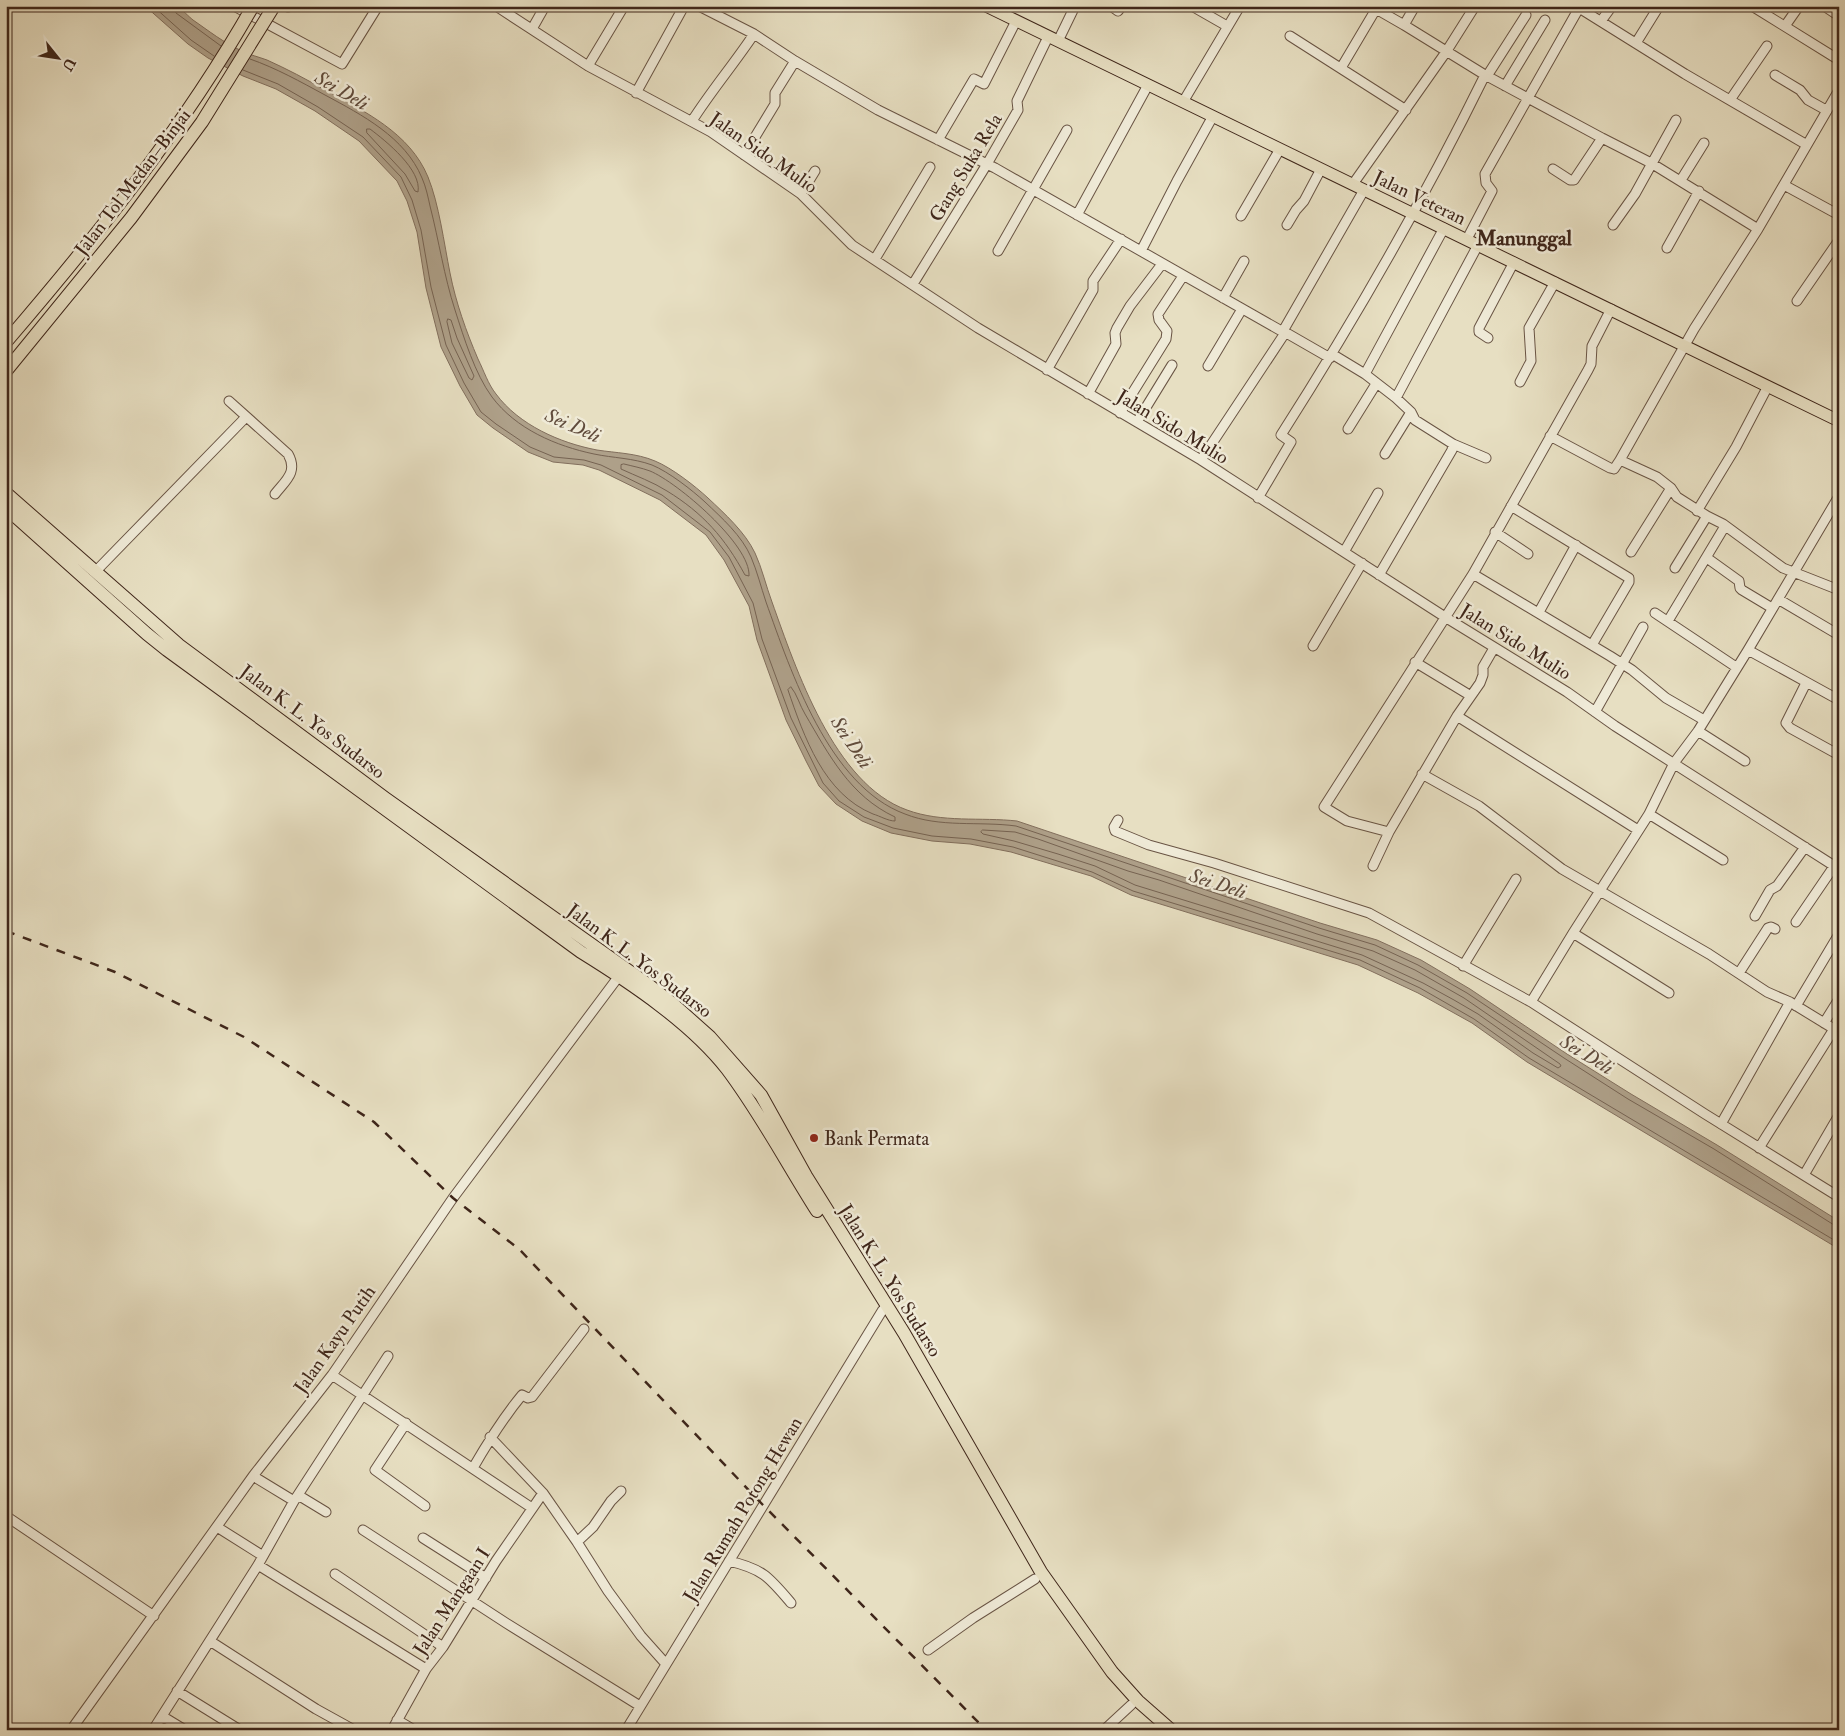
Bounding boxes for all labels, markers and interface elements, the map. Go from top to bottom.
north arrow [32,32,82,82]
text: U [58,55,79,74]
water label: Sei Deli [309,65,374,116]
street label: Jalan Tol Medan–Binjai [69,104,196,262]
street label: Jalan Sido Mulio [704,106,822,199]
street label: Gang Suka Rela [924,109,1008,226]
street label: Jalan Veteran [1368,165,1470,231]
district label: Manunggal [1475,225,1573,252]
street label: Jalan Sido Mulio [1111,384,1233,470]
water label: Sei Deli [540,402,605,449]
street label: Jalan Sido Mulio [1455,598,1575,686]
street label: Jalan K. L. Yos Sudarso [234,659,390,784]
water label: Sei Deli [824,710,879,774]
water label: Sei Deli [1185,862,1250,905]
street label: Jalan K. L. Yos Sudarso [561,898,717,1023]
water label: Sei Deli [1554,1028,1619,1080]
place label: Bank Permata [824,1127,930,1151]
marker: Bank Permata [808,1132,820,1144]
street label: Jalan K. L. Yos Sudarso [833,1199,947,1361]
street label: Jalan Kayu Putih [288,1281,381,1399]
street label: Jalan Rumah Potong Hewan [677,1412,808,1607]
street label: Jalan Mangaan I [407,1543,496,1661]

